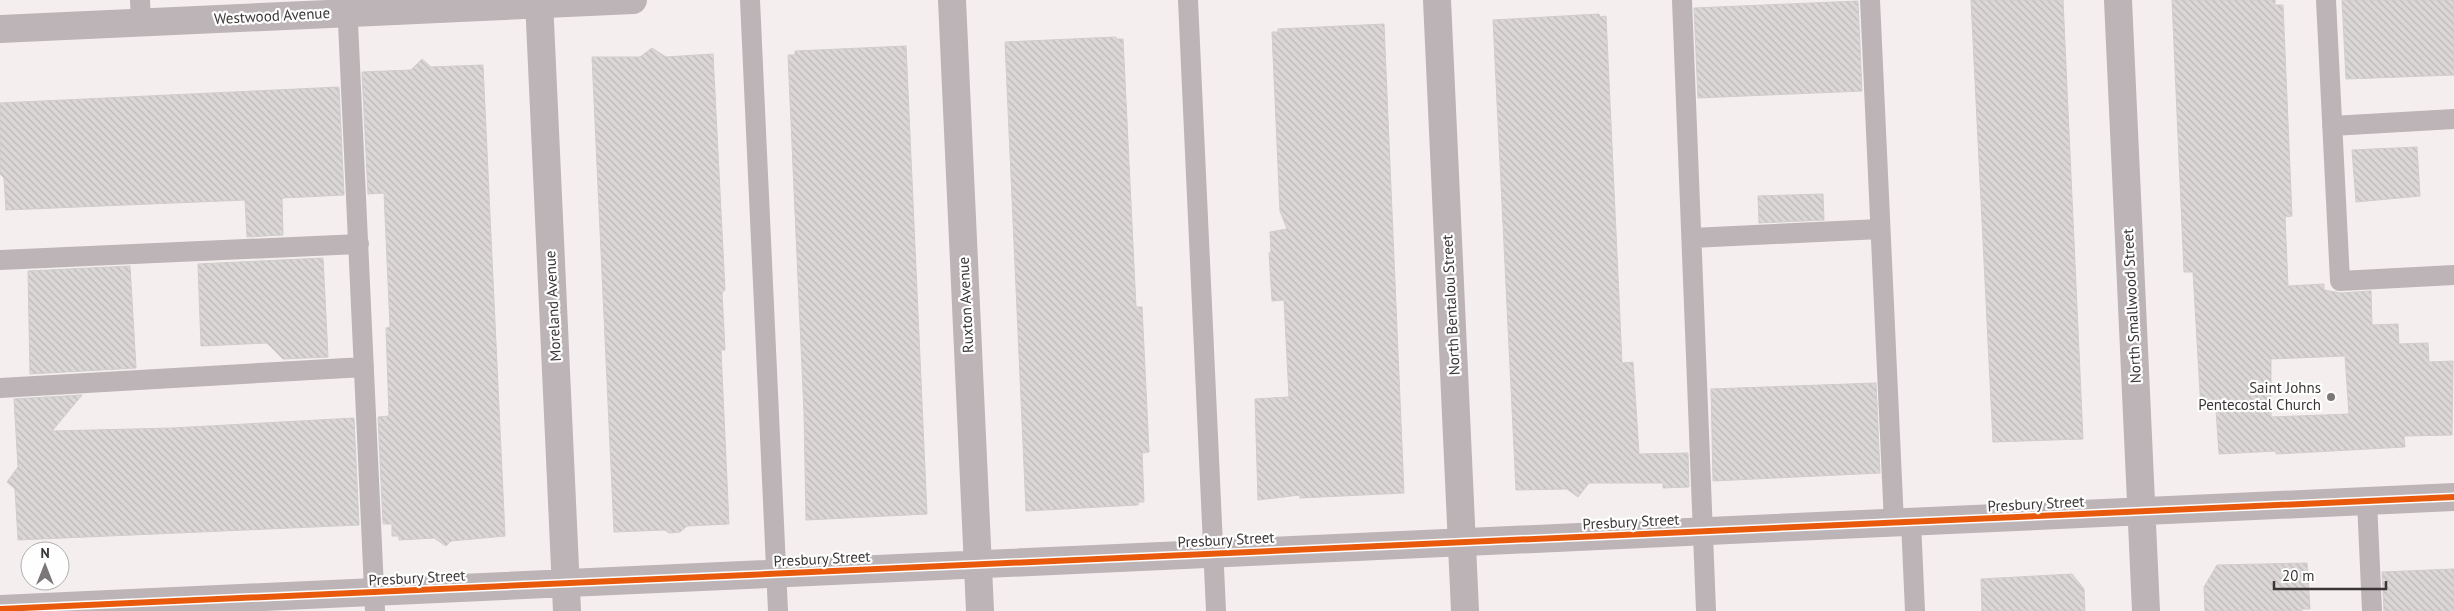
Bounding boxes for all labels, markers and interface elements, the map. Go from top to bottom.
street label: Westwood Avenue [213,3,330,28]
street label: North Smallwood Street [2118,228,2145,384]
street label: North Bentalou Street [1437,234,1464,376]
street label: Moreland Avenue [540,250,565,362]
street label: Ruxton Avenue [953,257,978,354]
place label: Saint Johns Pentecostal Church [2198,378,2321,414]
marker: Saint Johns Pentecostal Church [2325,391,2337,403]
street label: Presbury Street [1987,491,2085,516]
street label: Presbury Street [1582,509,1680,534]
street label: Presbury Street [1177,527,1275,552]
north arrow [20,541,70,591]
text: N [40,544,50,562]
street label: Presbury Street [773,546,871,571]
scale bar [2274,558,2386,590]
street label: Presbury Street [368,565,466,590]
text: 20 m [2282,566,2315,585]

